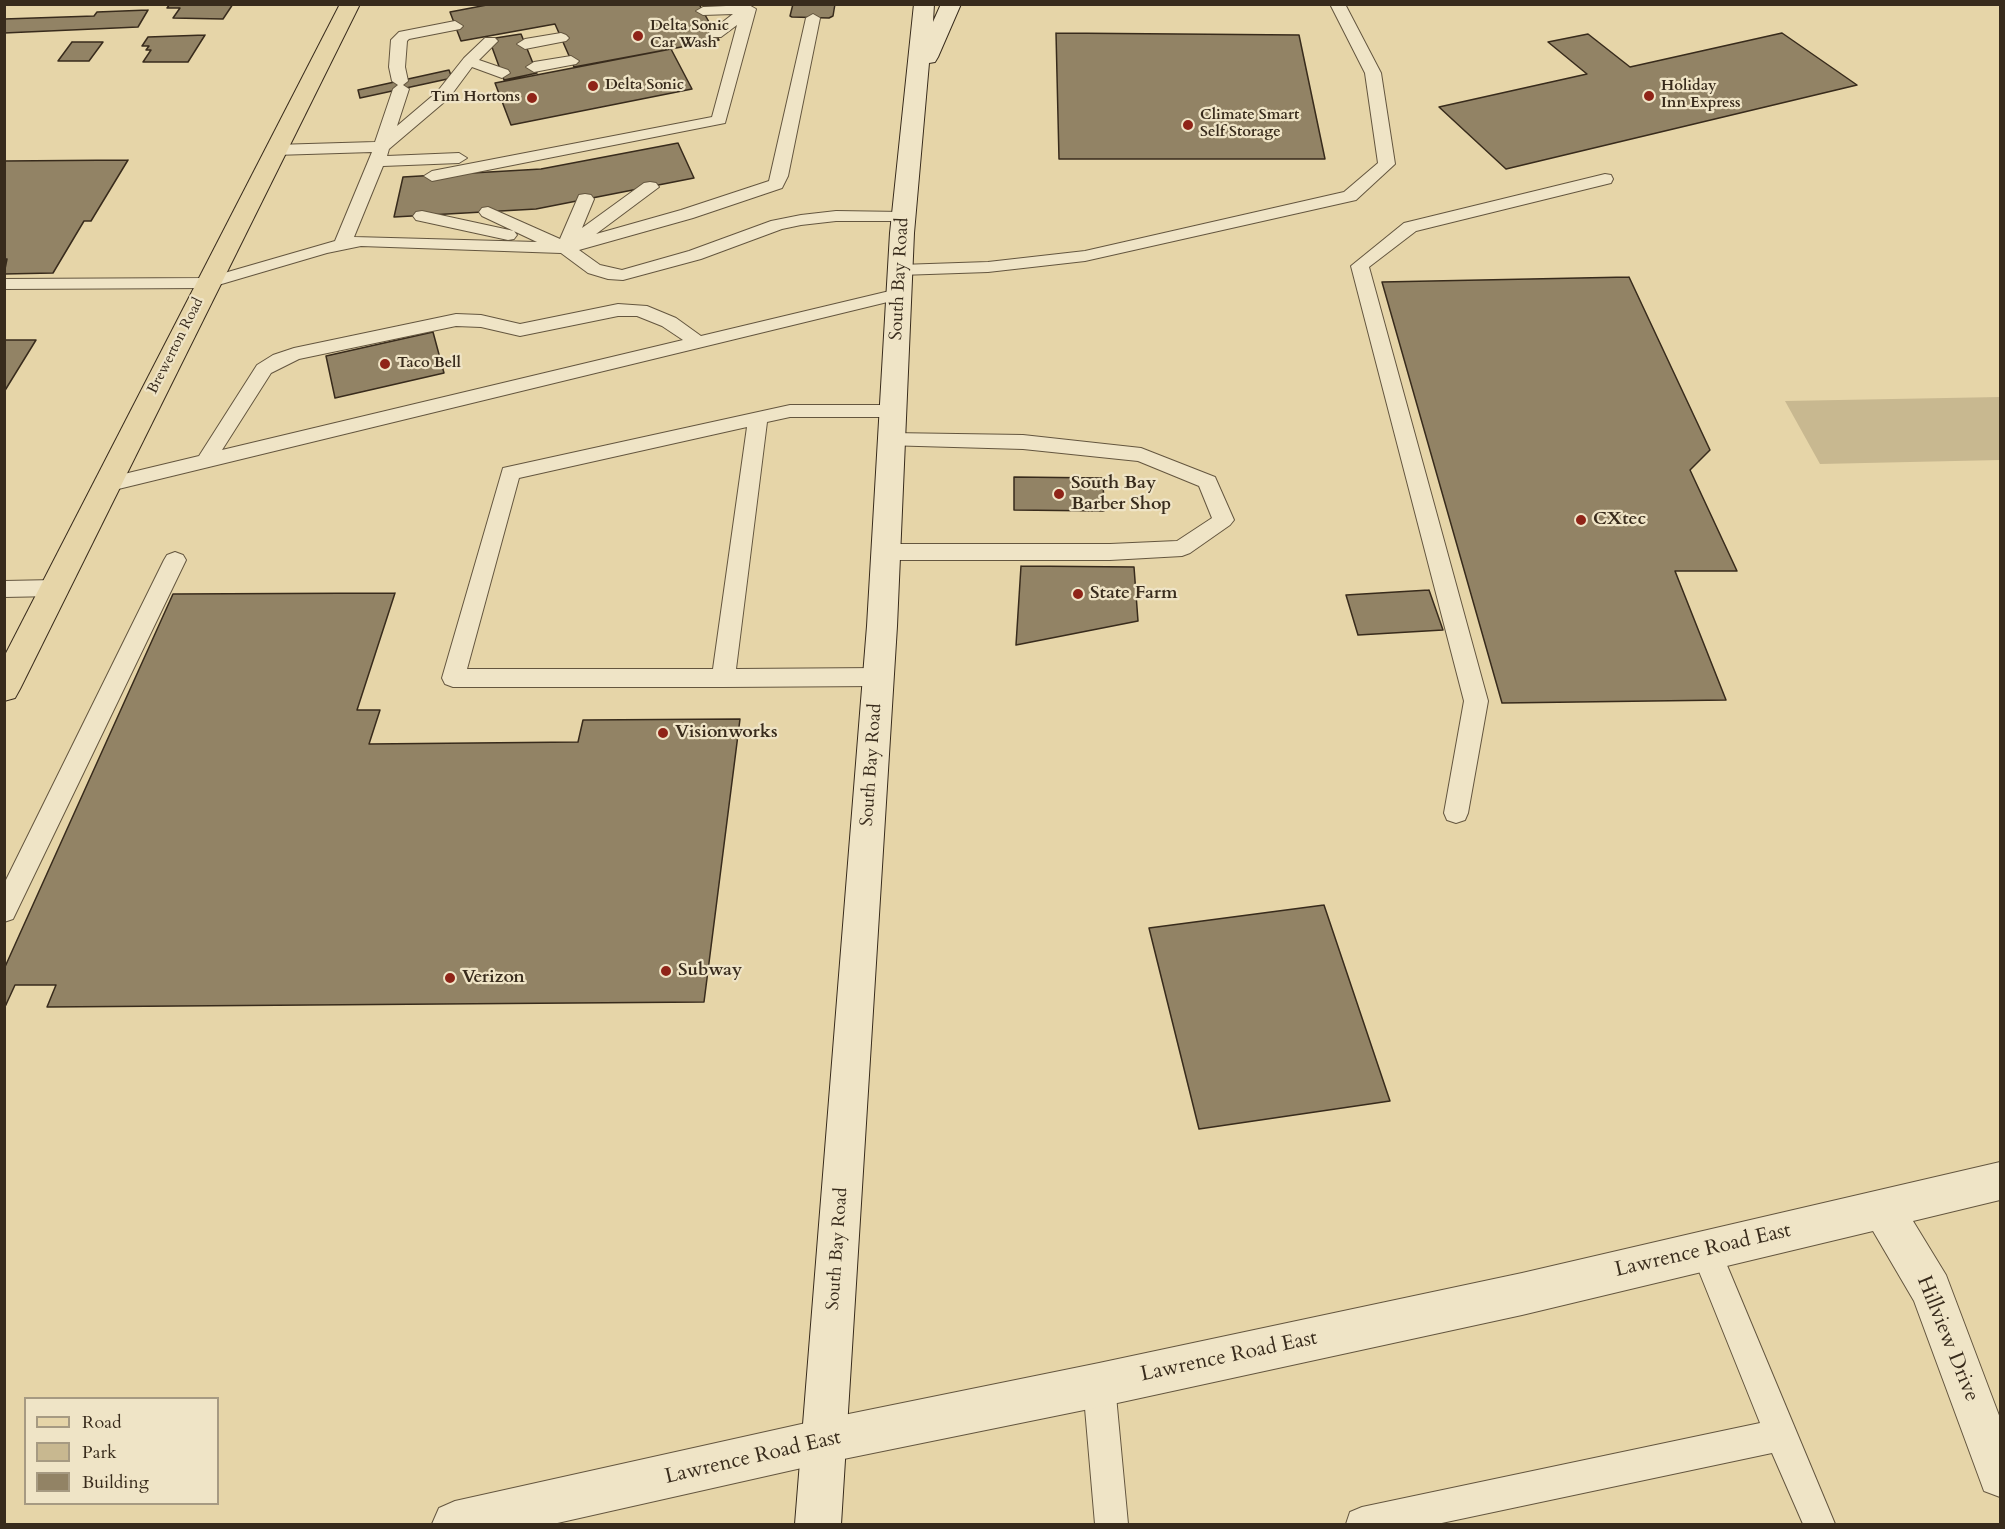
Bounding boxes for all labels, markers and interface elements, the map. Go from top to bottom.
place label: Delta Sonic Car Wash [650,18,729,53]
marker: Delta Sonic Car Wash [631,29,645,43]
place label: Delta Sonic [605,77,684,95]
place label: Holiday Inn Express [1661,78,1741,113]
marker: Delta Sonic [586,79,600,93]
place label: Tim Hortons [431,89,520,107]
marker: Holiday Inn Express [1642,89,1656,103]
marker: Tim Hortons [525,91,539,105]
place label: Climate Smart Self Storage [1200,107,1299,142]
marker: Climate Smart Self Storage [1181,118,1195,132]
street label: South Bay Road [886,217,914,341]
street label: Brewerton Road [144,295,208,397]
place label: Taco Bell [397,355,461,373]
marker: Taco Bell [378,357,392,371]
place label: South Bay Barber Shop [1071,473,1171,516]
marker: South Bay Barber Shop [1052,487,1066,501]
place label: CXtec [1593,509,1646,531]
marker: CXtec [1574,513,1588,527]
place label: State Farm [1090,583,1178,605]
marker: State Farm [1071,587,1085,601]
street label: South Bay Road [857,703,887,827]
place label: Visionworks [675,722,778,744]
marker: Visionworks [656,726,670,740]
place label: Subway [678,960,742,982]
marker: Subway [659,964,673,978]
place label: Verizon [462,967,525,989]
marker: Verizon [443,971,457,985]
street label: South Bay Road [823,1187,853,1311]
street label: Lawrence Road East [1612,1218,1794,1284]
street label: Hillview Drive [1910,1272,1984,1406]
street label: Lawrence Road East [1138,1326,1320,1388]
legend [24,1397,219,1505]
text: Road [82,1410,122,1435]
street label: Lawrence Road East [662,1425,844,1491]
text: Park [82,1440,117,1465]
text: Building [82,1470,149,1495]

